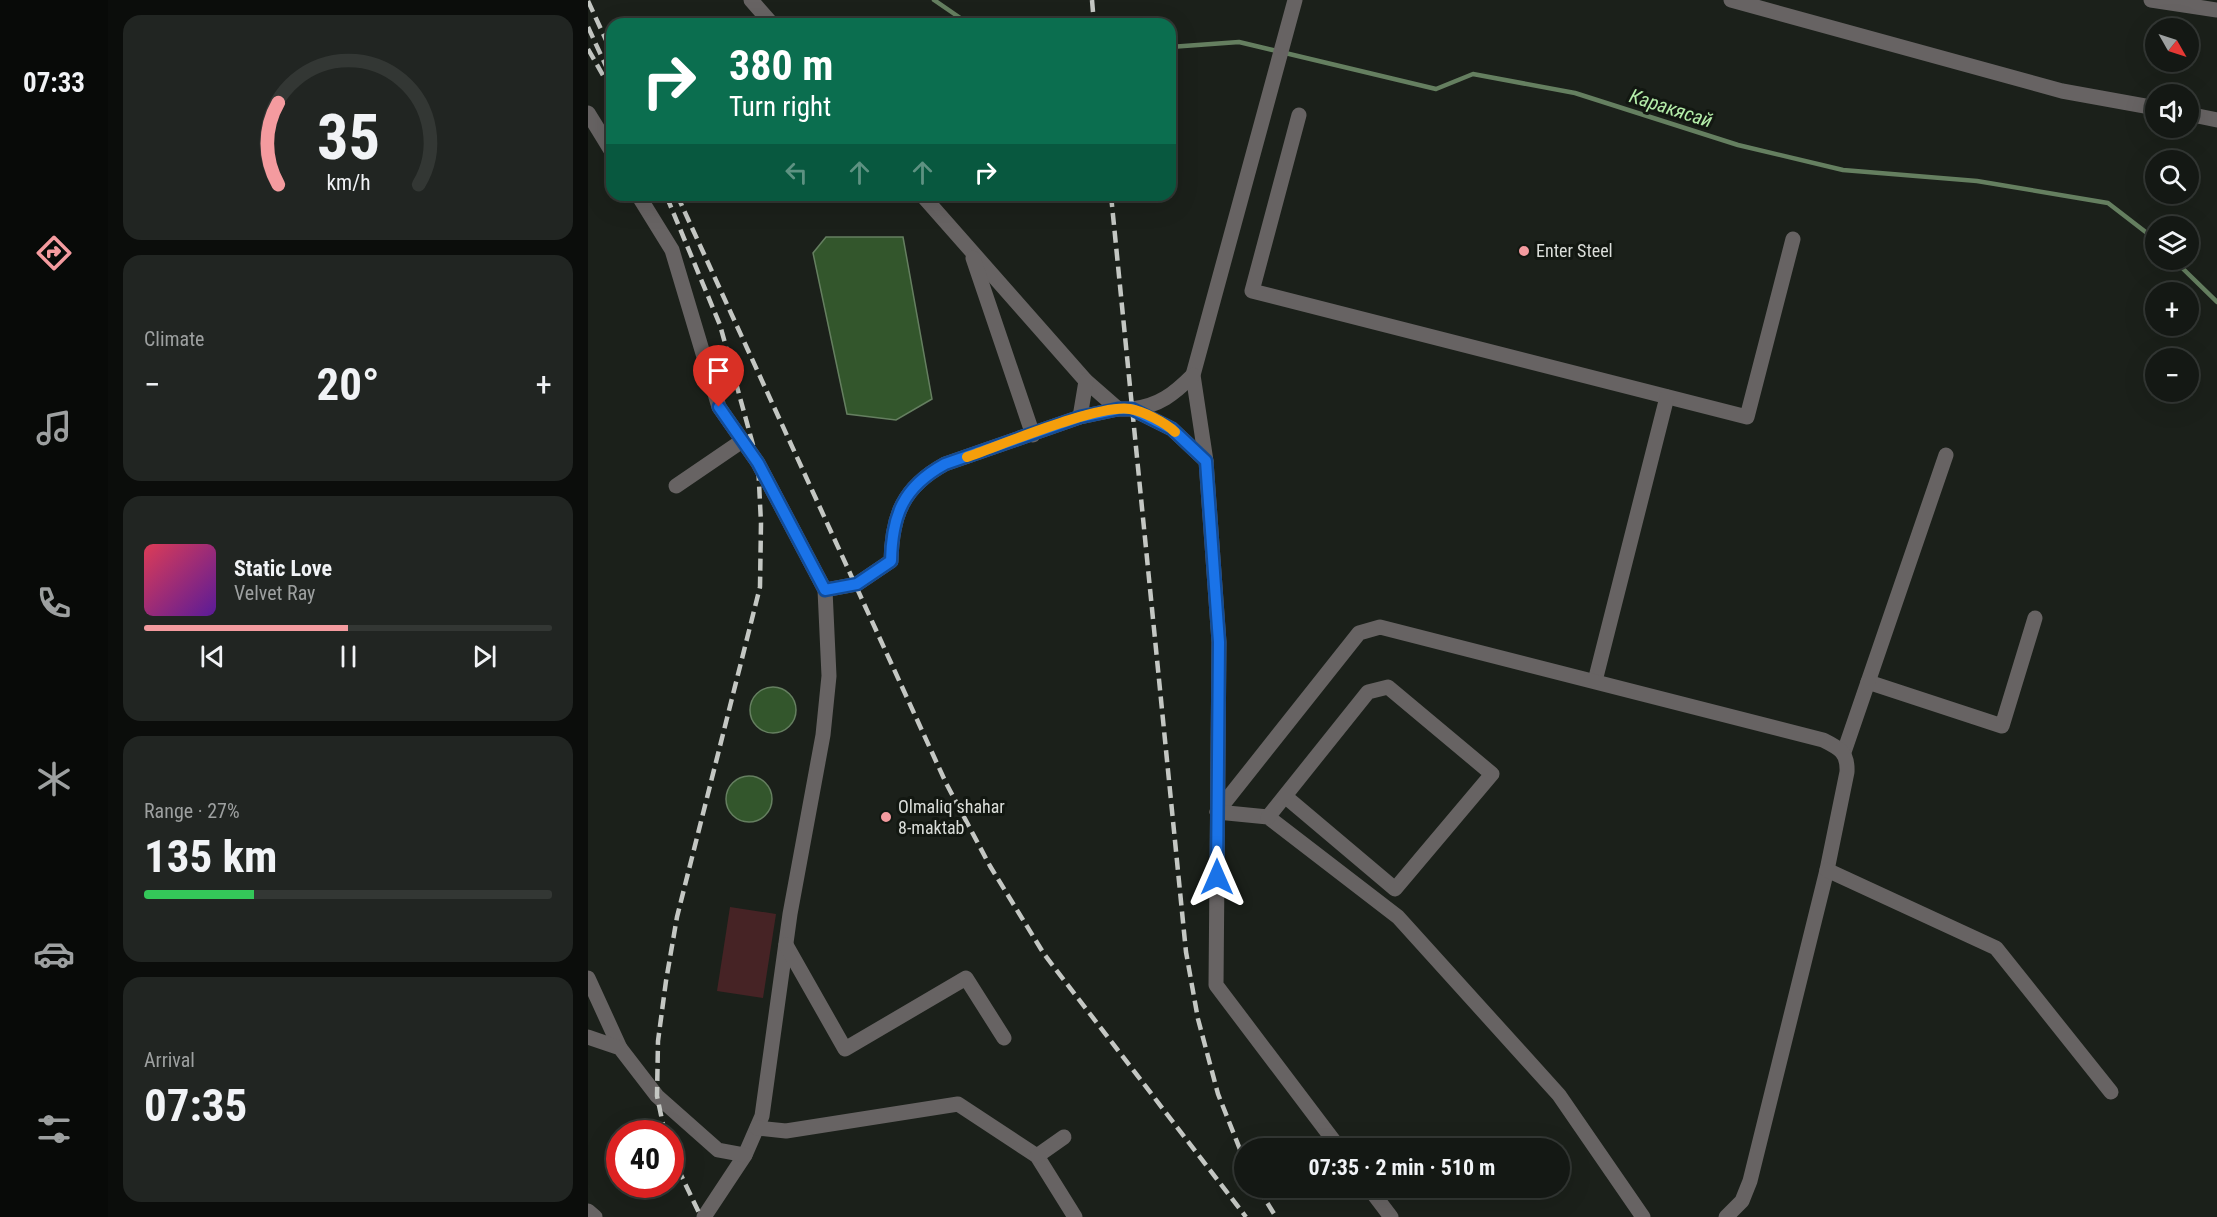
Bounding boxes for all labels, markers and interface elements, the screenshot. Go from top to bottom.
north arrow [2145,18,2199,72]
map controls [2145,18,2199,402]
text: 380 m [729,41,834,90]
icon: right [630,42,708,120]
text: 07:33 [23,67,85,99]
water label: Каракясай [1626,83,1716,133]
button: sound [2145,84,2199,138]
text: Turn right [729,91,831,123]
text: 35 [316,101,380,174]
button: search [2145,150,2199,204]
icon: left [780,156,813,189]
icon: ahead [843,156,876,189]
icon: ahead [906,156,939,189]
icon: right [969,156,1002,189]
text: km/h [326,170,370,195]
button: layers [2145,216,2199,270]
icon: directions [33,232,75,274]
place label: Enter Steel [1536,240,1613,261]
marker: Enter Steel [1517,244,1531,258]
button: + [2145,282,2199,336]
text: Climate [144,327,204,351]
pin [693,345,744,407]
button: − [2145,348,2199,402]
icon: arrive [702,354,735,387]
text: 20° [317,358,380,411]
text: − [144,365,161,404]
text: + [536,365,552,404]
icon: music [33,407,75,449]
text: Static Love [234,556,332,581]
text: Velvet Ray [234,581,315,605]
icon: phone [33,582,75,624]
icon: previous [196,640,229,673]
icon: pause [332,640,365,673]
icon: next [468,640,501,673]
icon: climate [33,758,75,800]
place label: Olmaliq shahar 8-maktab [898,796,1005,838]
text: Range · 27% [144,799,240,823]
marker: Olmaliq shahar 8-maktab [879,810,893,824]
text: 135 km [144,830,277,883]
position arrow [1185,845,1249,909]
icon: car [33,933,75,975]
text: Arrival [144,1048,195,1072]
text: 07:35 [144,1079,247,1132]
icon: filters [33,1108,75,1150]
speed limit sign: 40 [606,1120,684,1198]
text: 07:35 · 2 min · 510 m [1309,1155,1495,1180]

